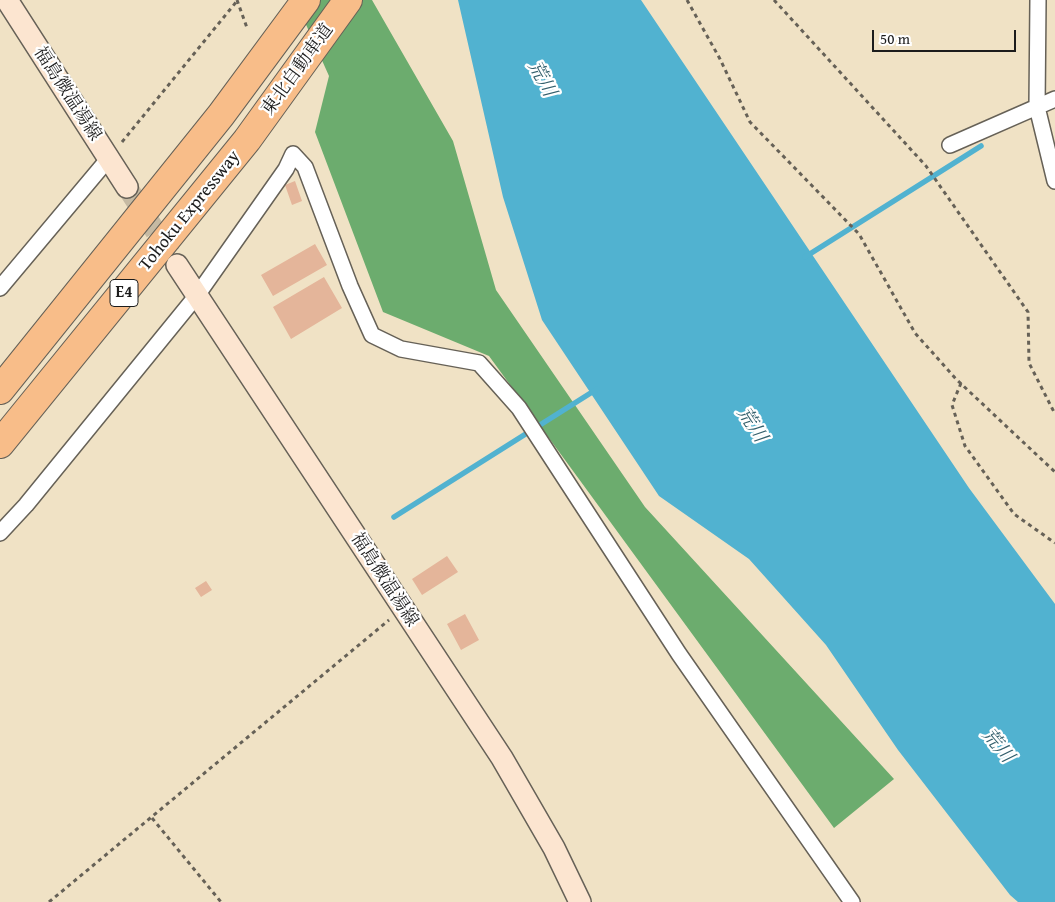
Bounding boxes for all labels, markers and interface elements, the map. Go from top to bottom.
street label: 東北自動車道 [258,20,338,120]
scale bar [875,20,1019,52]
text: 50 m [880,28,910,49]
street label: 福島微温湯線 [29,43,105,145]
water label: 荒川 [522,57,560,101]
street label: Tohoku Expressway [135,146,245,276]
road number: E4 [110,280,138,306]
water label: 荒川 [731,403,771,447]
street label: 福島微温湯線 [346,529,422,631]
water label: 荒川 [976,724,1018,768]

